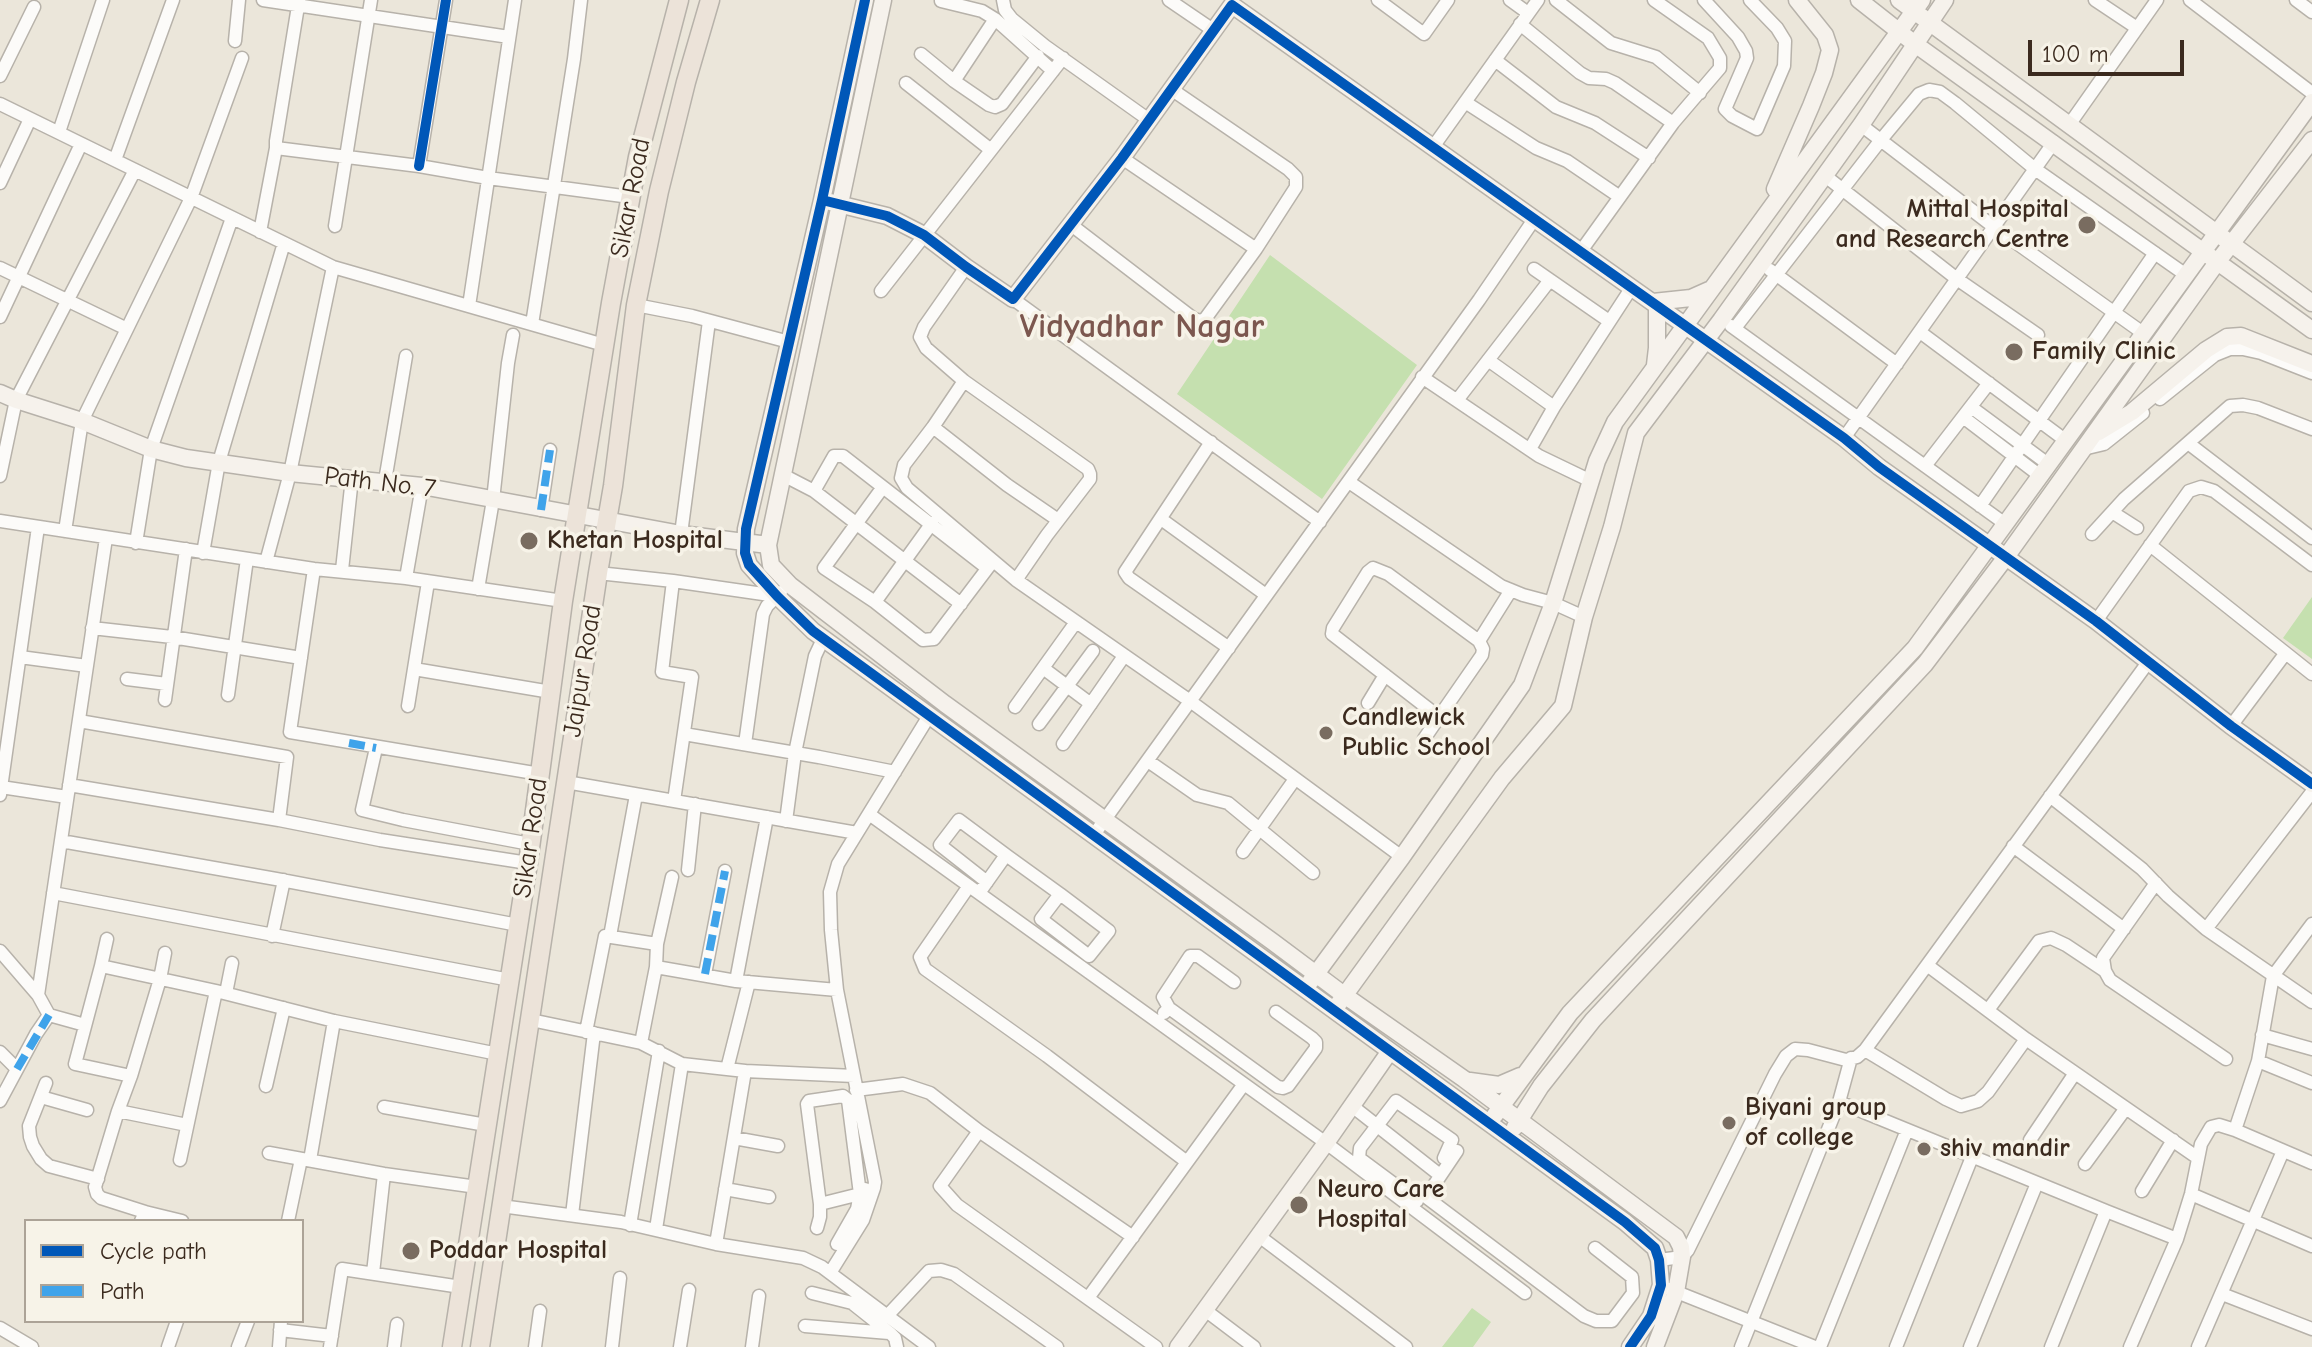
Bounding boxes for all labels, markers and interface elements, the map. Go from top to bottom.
scale bar [2032,24,2188,74]
text: 100 m [2042,40,2109,68]
street label: Sikar Road [604,136,658,260]
place label: Mittal Hospital and Research Centre [1835,194,2069,256]
marker: Mittal Hospital and Research Centre [2076,214,2098,236]
district label: Vidyadhar Nagar [1020,307,1264,347]
place label: Family Clinic [2032,336,2175,368]
marker: Family Clinic [2003,341,2025,363]
street label: Path No. 7 [322,461,438,505]
place label: Khetan Hospital [547,525,723,557]
marker: Khetan Hospital [518,530,540,552]
street label: Jaipur Road [557,603,609,739]
place label: Candlewick Public School [1342,702,1491,764]
marker: Candlewick Public School [1317,724,1335,742]
street label: Sikar Road [507,776,555,900]
place label: Biyani group of college [1745,1092,1886,1154]
marker: Biyani group of college [1720,1114,1738,1132]
place label: shiv mandir [1940,1133,2070,1165]
marker: shiv mandir [1915,1140,1933,1158]
place label: Neuro Care Hospital [1317,1174,1444,1236]
marker: Neuro Care Hospital [1288,1194,1310,1216]
legend [24,1219,304,1323]
place label: Poddar Hospital [429,1235,607,1267]
text: Cycle path [100,1237,207,1265]
marker: Poddar Hospital [400,1240,422,1262]
text: Path [100,1277,145,1305]

